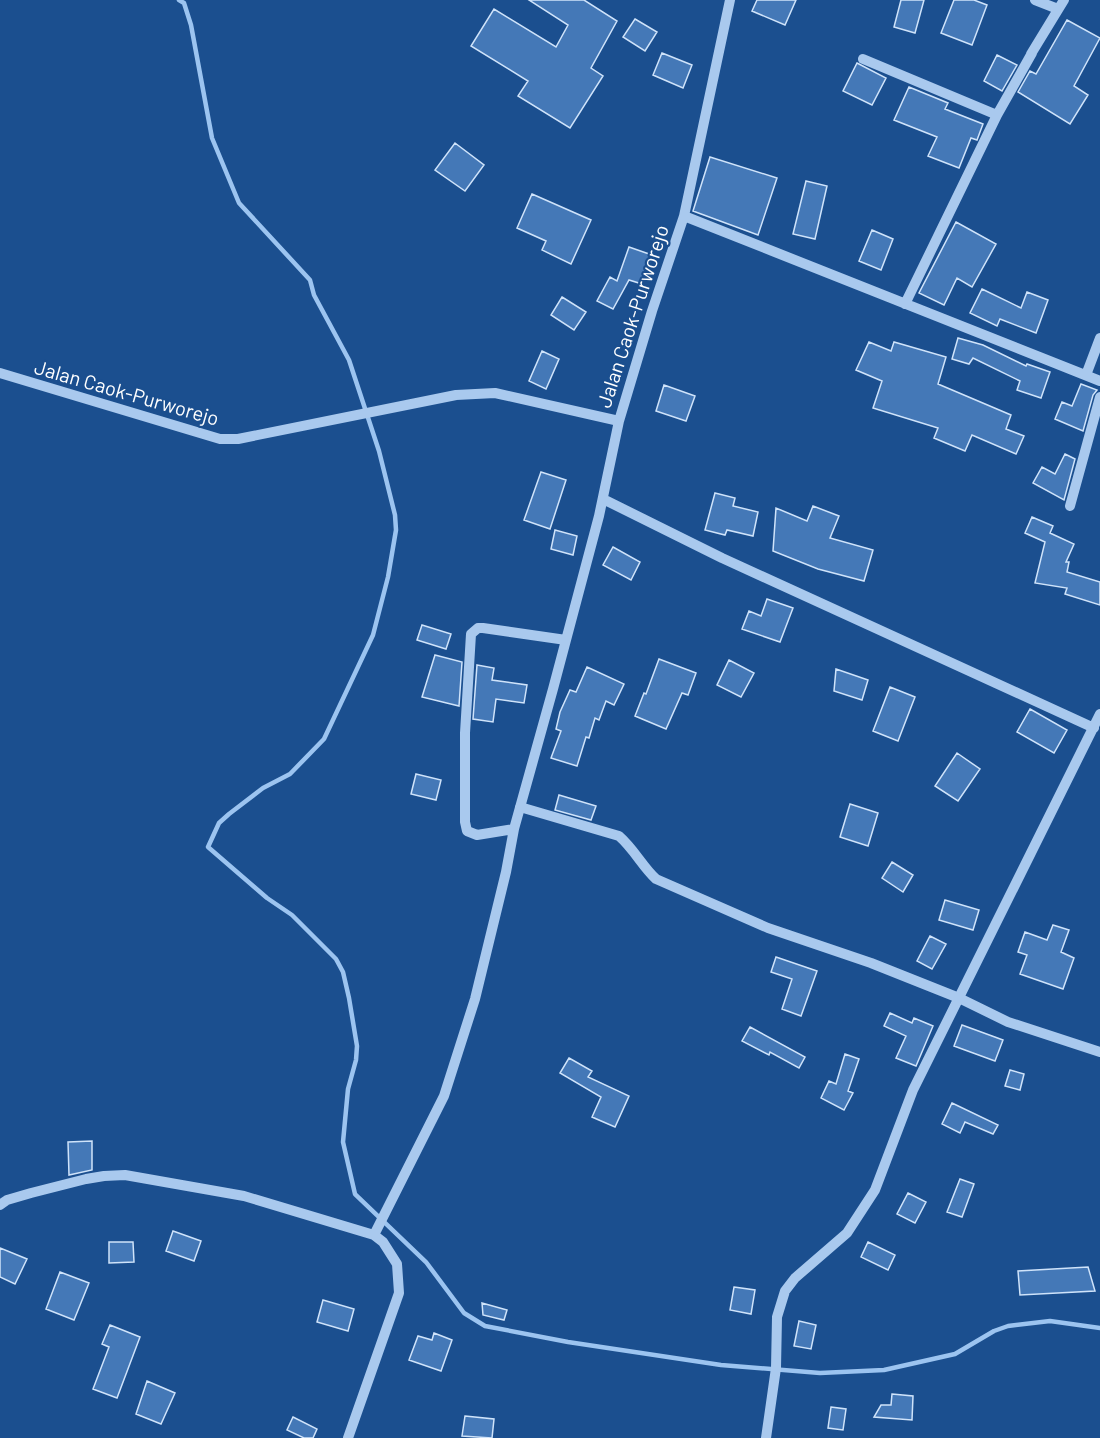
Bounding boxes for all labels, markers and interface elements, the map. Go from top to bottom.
street label: Jalan Caok-Purworejo [591,221,673,411]
street label: Jalan Caok-Purworejo [32,354,222,430]

